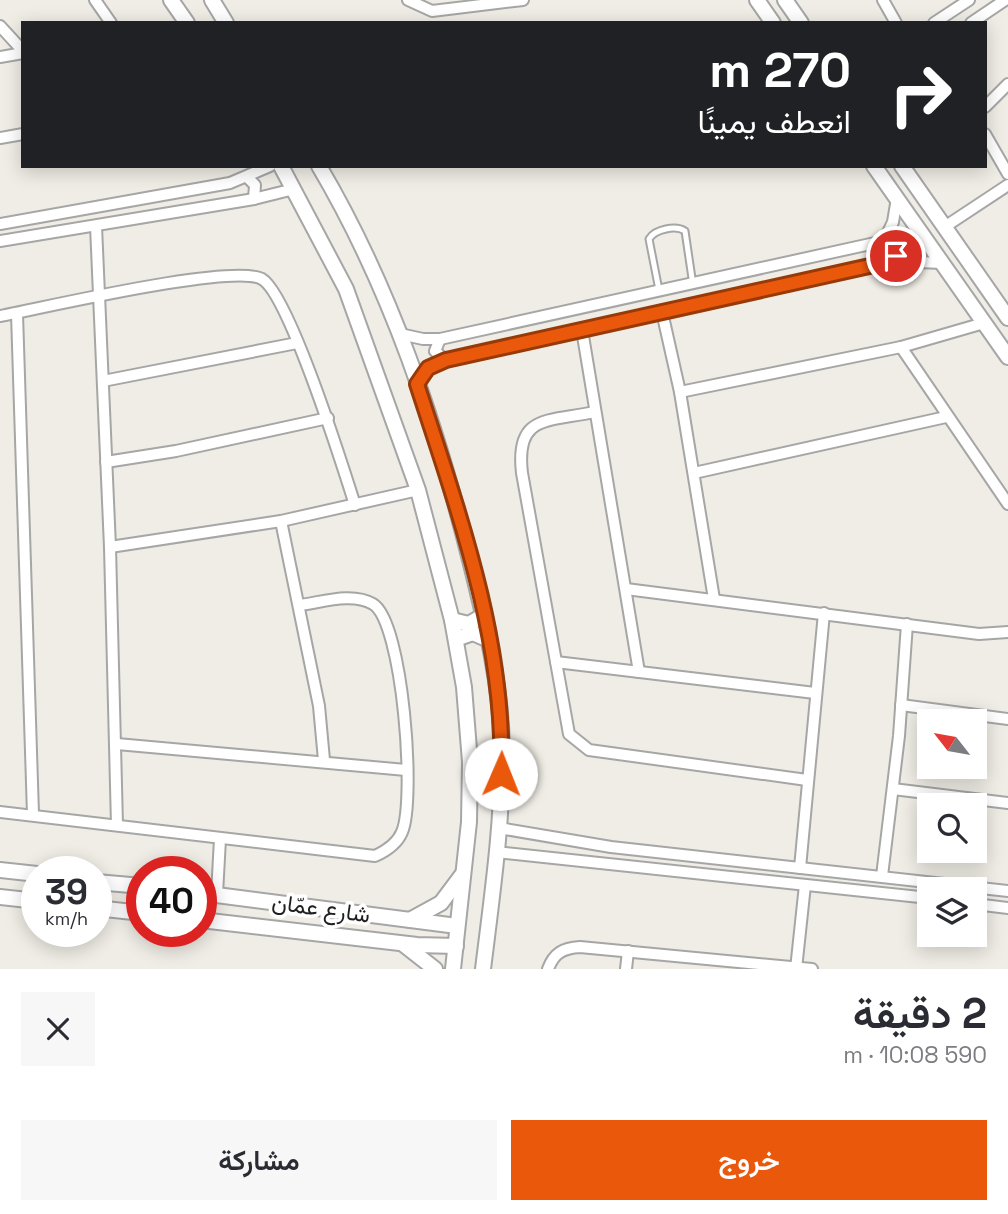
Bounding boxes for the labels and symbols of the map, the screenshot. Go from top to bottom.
pin [866,226,926,286]
north arrow [917,709,987,779]
position arrow [464,737,538,811]
speed limit sign: 40 [126,856,217,947]
street label: شارع عمّان [270,886,372,931]

